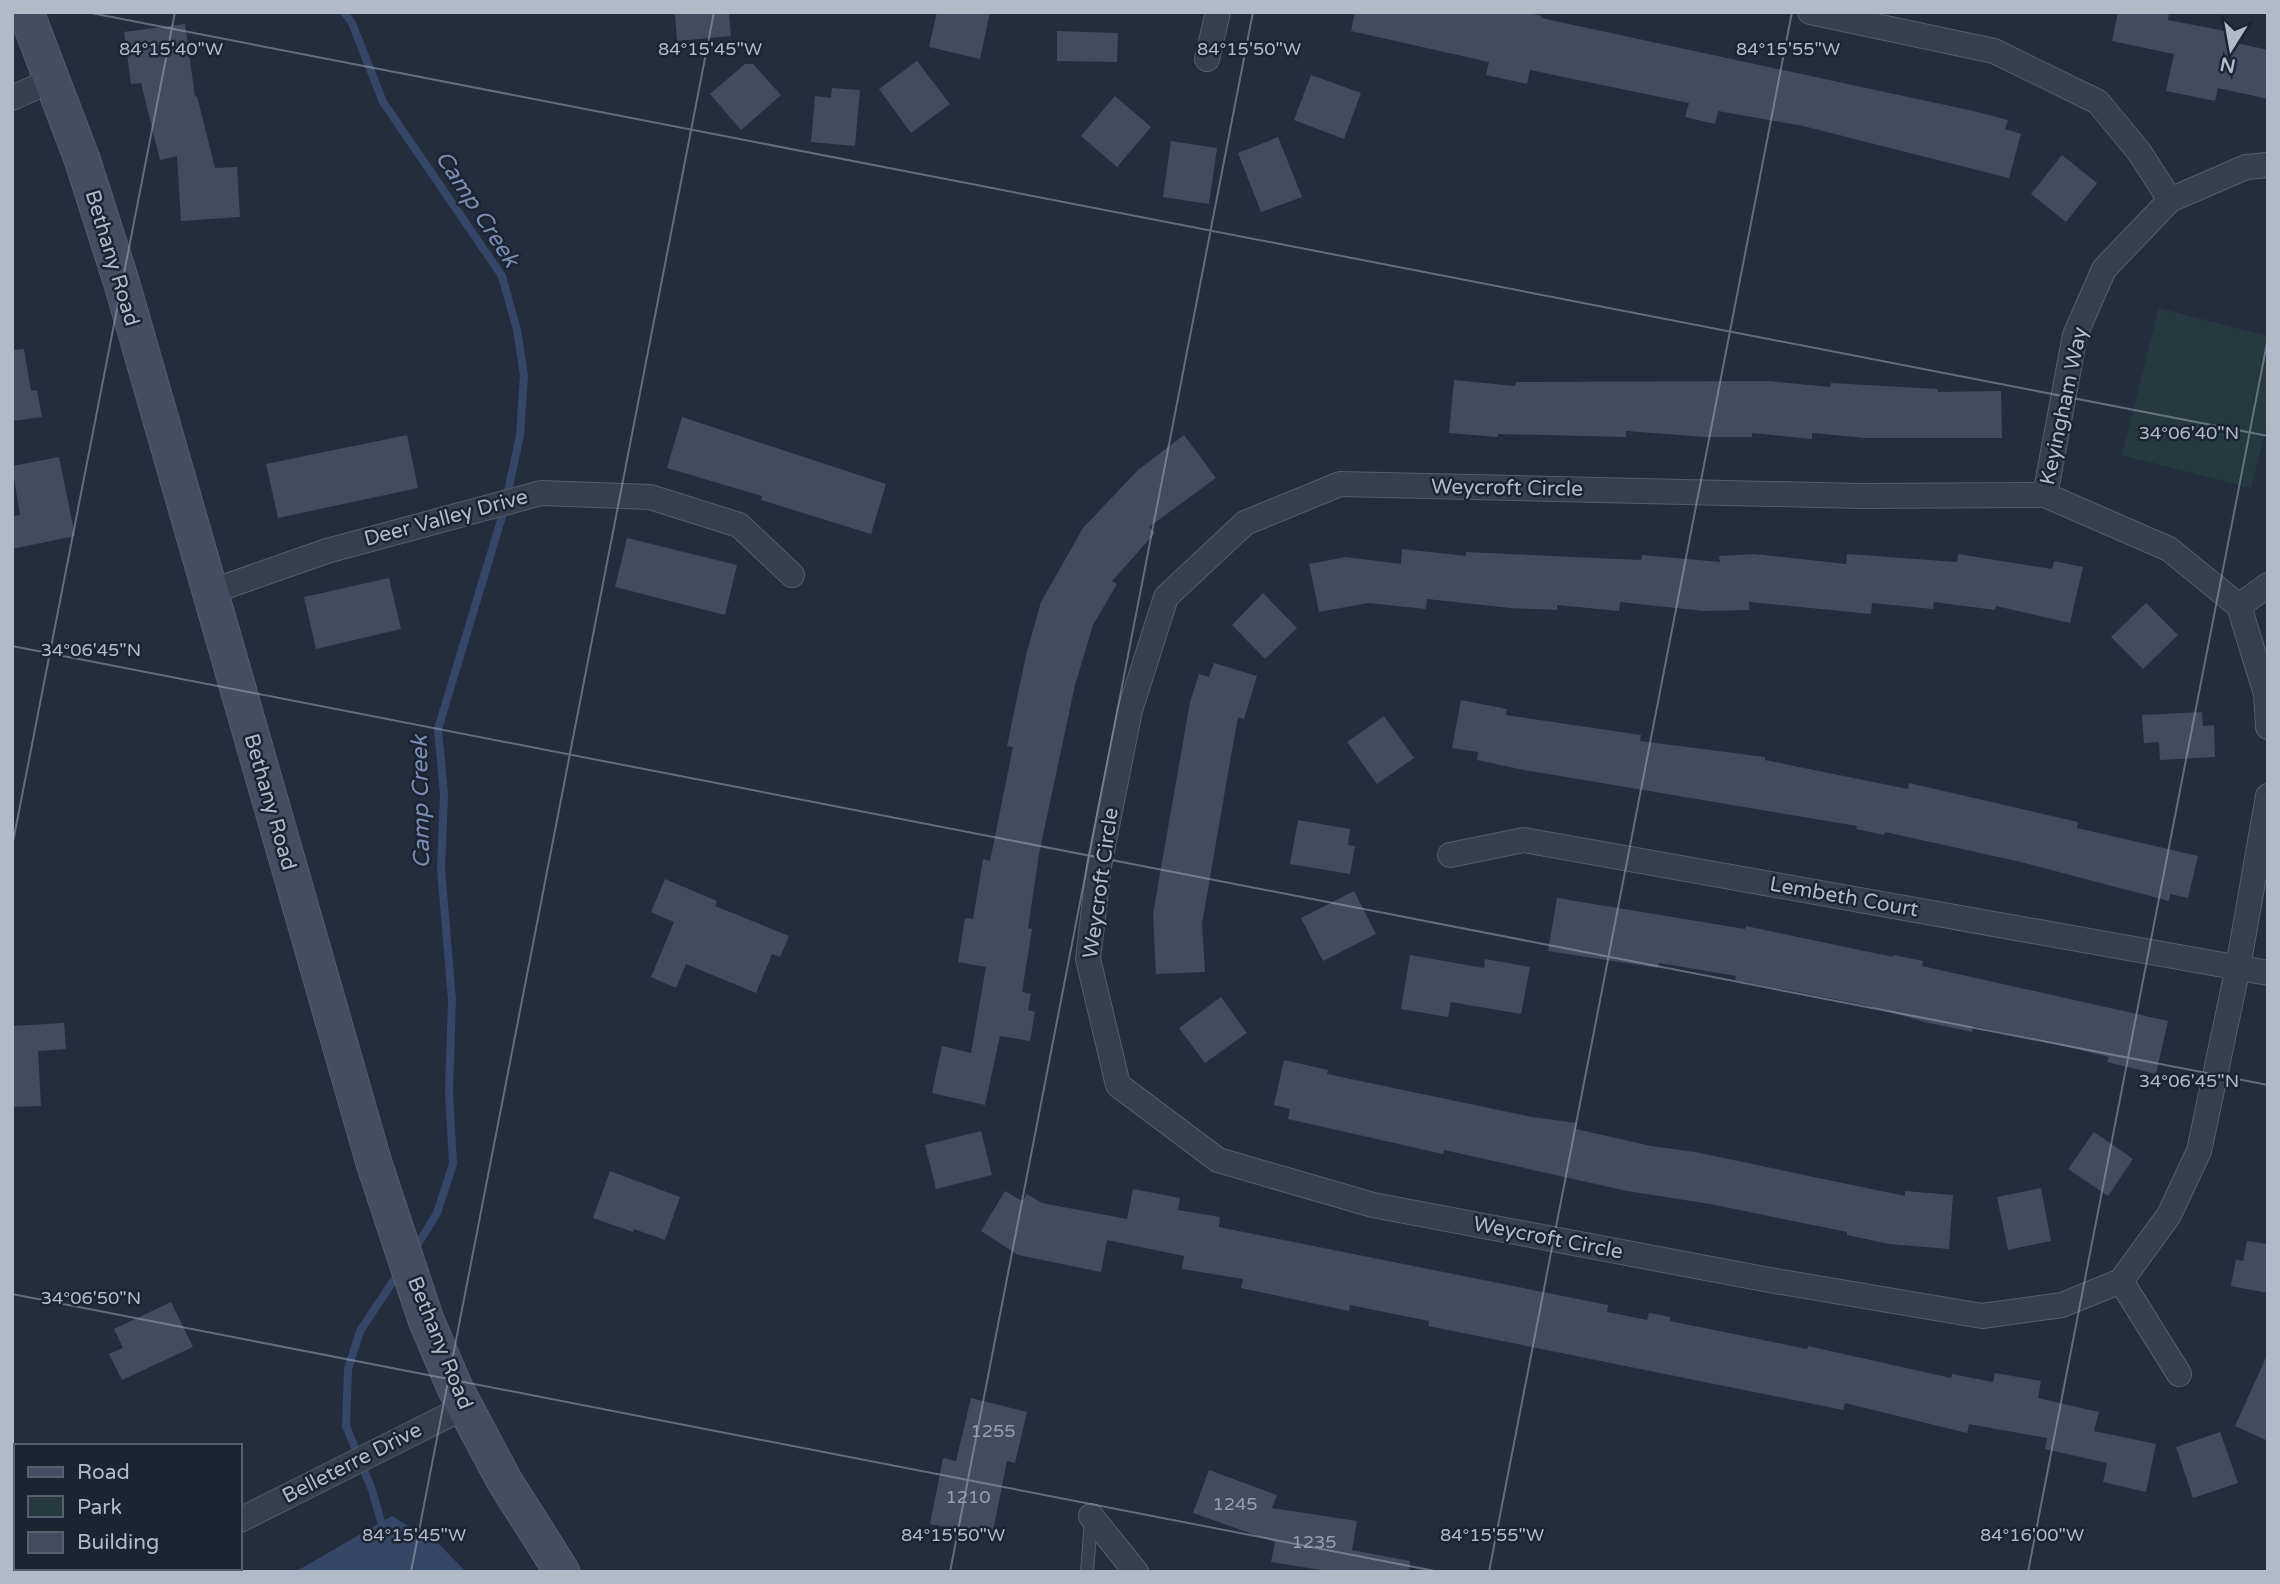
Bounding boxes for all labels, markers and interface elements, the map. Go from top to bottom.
north arrow [2196,14,2266,84]
text: 84°15'40"W [119,38,223,60]
text: 84°15'45"W [658,38,762,60]
text: 84°15'50"W [1197,38,1301,60]
text: 84°15'55"W [1736,38,1840,60]
text: N [2218,52,2238,77]
water label: Camp Creek [429,145,526,274]
street label: Bethany Road [79,187,145,329]
street label: Keyingham Way [2035,325,2093,487]
text: 34°06'40"N [2139,422,2239,444]
street label: Weycroft Circle [1431,474,1583,502]
street label: Deer Valley Drive [361,484,531,552]
text: 34°06'45"N [41,639,141,661]
street label: Bethany Road [239,731,301,873]
water label: Camp Creek [406,734,436,869]
street label: Weycroft Circle [1078,806,1124,960]
street label: Lembeth Court [1768,872,1920,922]
text: 34°06'45"N [2139,1070,2239,1092]
street label: Weycroft Circle [1471,1211,1625,1265]
street label: Bethany Road [402,1273,478,1413]
text: 34°06'50"N [41,1287,141,1309]
street label: Belleterre Drive [278,1417,426,1509]
house number: 1255 [970,1420,1016,1442]
legend [14,1444,242,1570]
text: Road [77,1460,130,1485]
house number: 1210 [945,1486,991,1508]
house number: 1245 [1212,1493,1258,1515]
text: Park [77,1495,122,1520]
text: 84°15'45"W [362,1524,466,1546]
text: 84°15'50"W [901,1524,1005,1546]
text: 84°15'55"W [1440,1524,1544,1546]
text: 84°16'00"W [1980,1524,2084,1546]
text: Building [77,1530,159,1555]
house number: 1235 [1291,1531,1337,1553]

